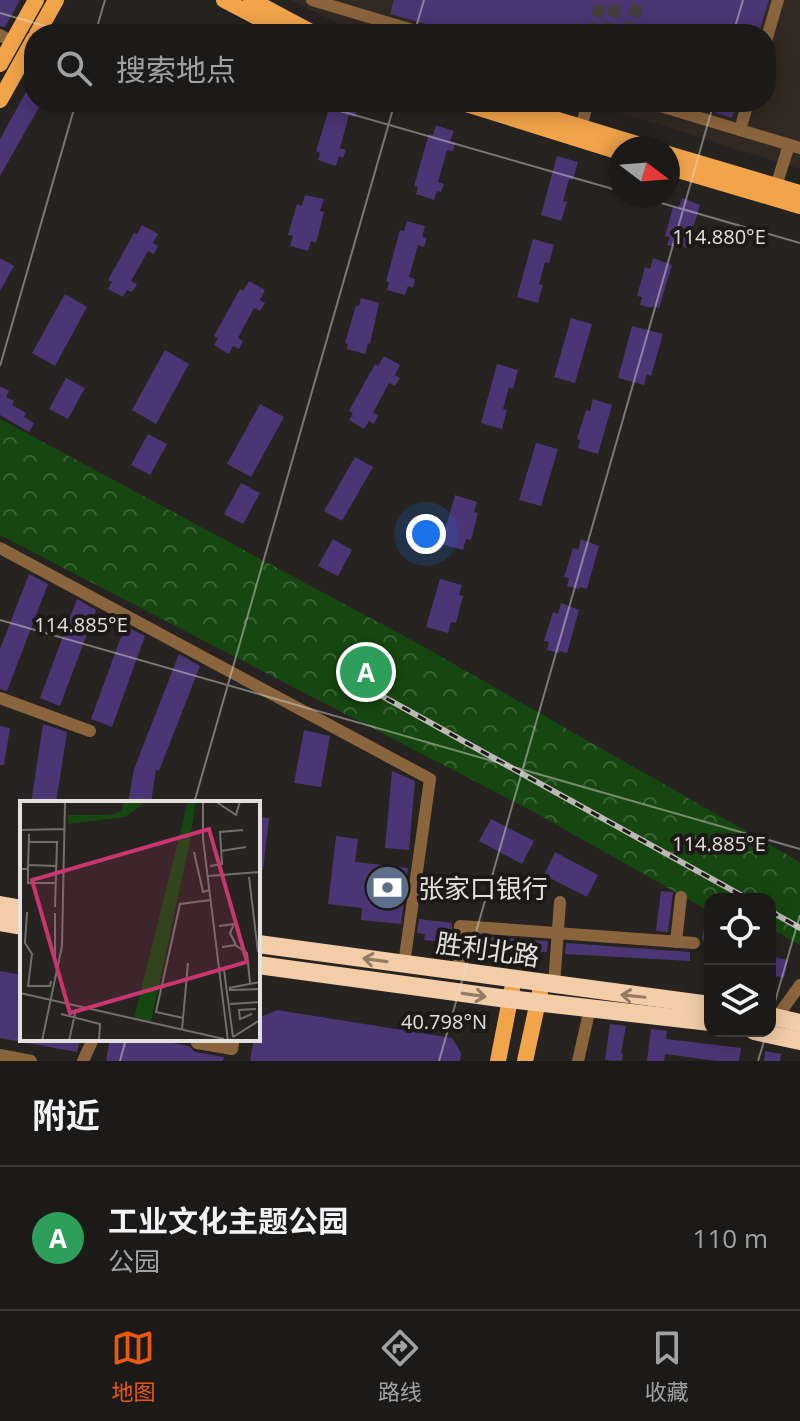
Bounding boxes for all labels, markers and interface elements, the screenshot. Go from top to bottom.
search box [24,24,776,112]
icon: search [52,46,96,90]
text: 搜索地点 [116,49,236,90]
north arrow [608,136,680,208]
text: 114.880°E [672,223,766,250]
your location [406,514,446,554]
text: 114.885°E [34,611,128,638]
pin: A [340,642,392,702]
inset map [20,801,260,1041]
text: 114.885°E [672,830,766,857]
bank icon: 张家口银行 [363,864,411,912]
place label: 张家口银行 [418,870,548,906]
map controls [704,893,776,1037]
button: locate [704,893,776,965]
street label: 胜利北路 [434,924,542,974]
one-way arrow [363,952,388,967]
button: layers [704,965,776,1037]
one-way arrow [461,988,486,1003]
one-way arrow [620,988,646,1003]
text: 40.798°N [401,1008,487,1035]
text: 附近 [32,1092,100,1138]
text: 工业文化主题公园 [108,1200,348,1241]
text: A [49,1220,67,1256]
text: 110 m [693,1220,768,1256]
text: 公园 [108,1243,160,1279]
tab: 地图 [111,1326,155,1406]
tab: 路线 [378,1326,422,1406]
tab: 收藏 [645,1326,689,1406]

